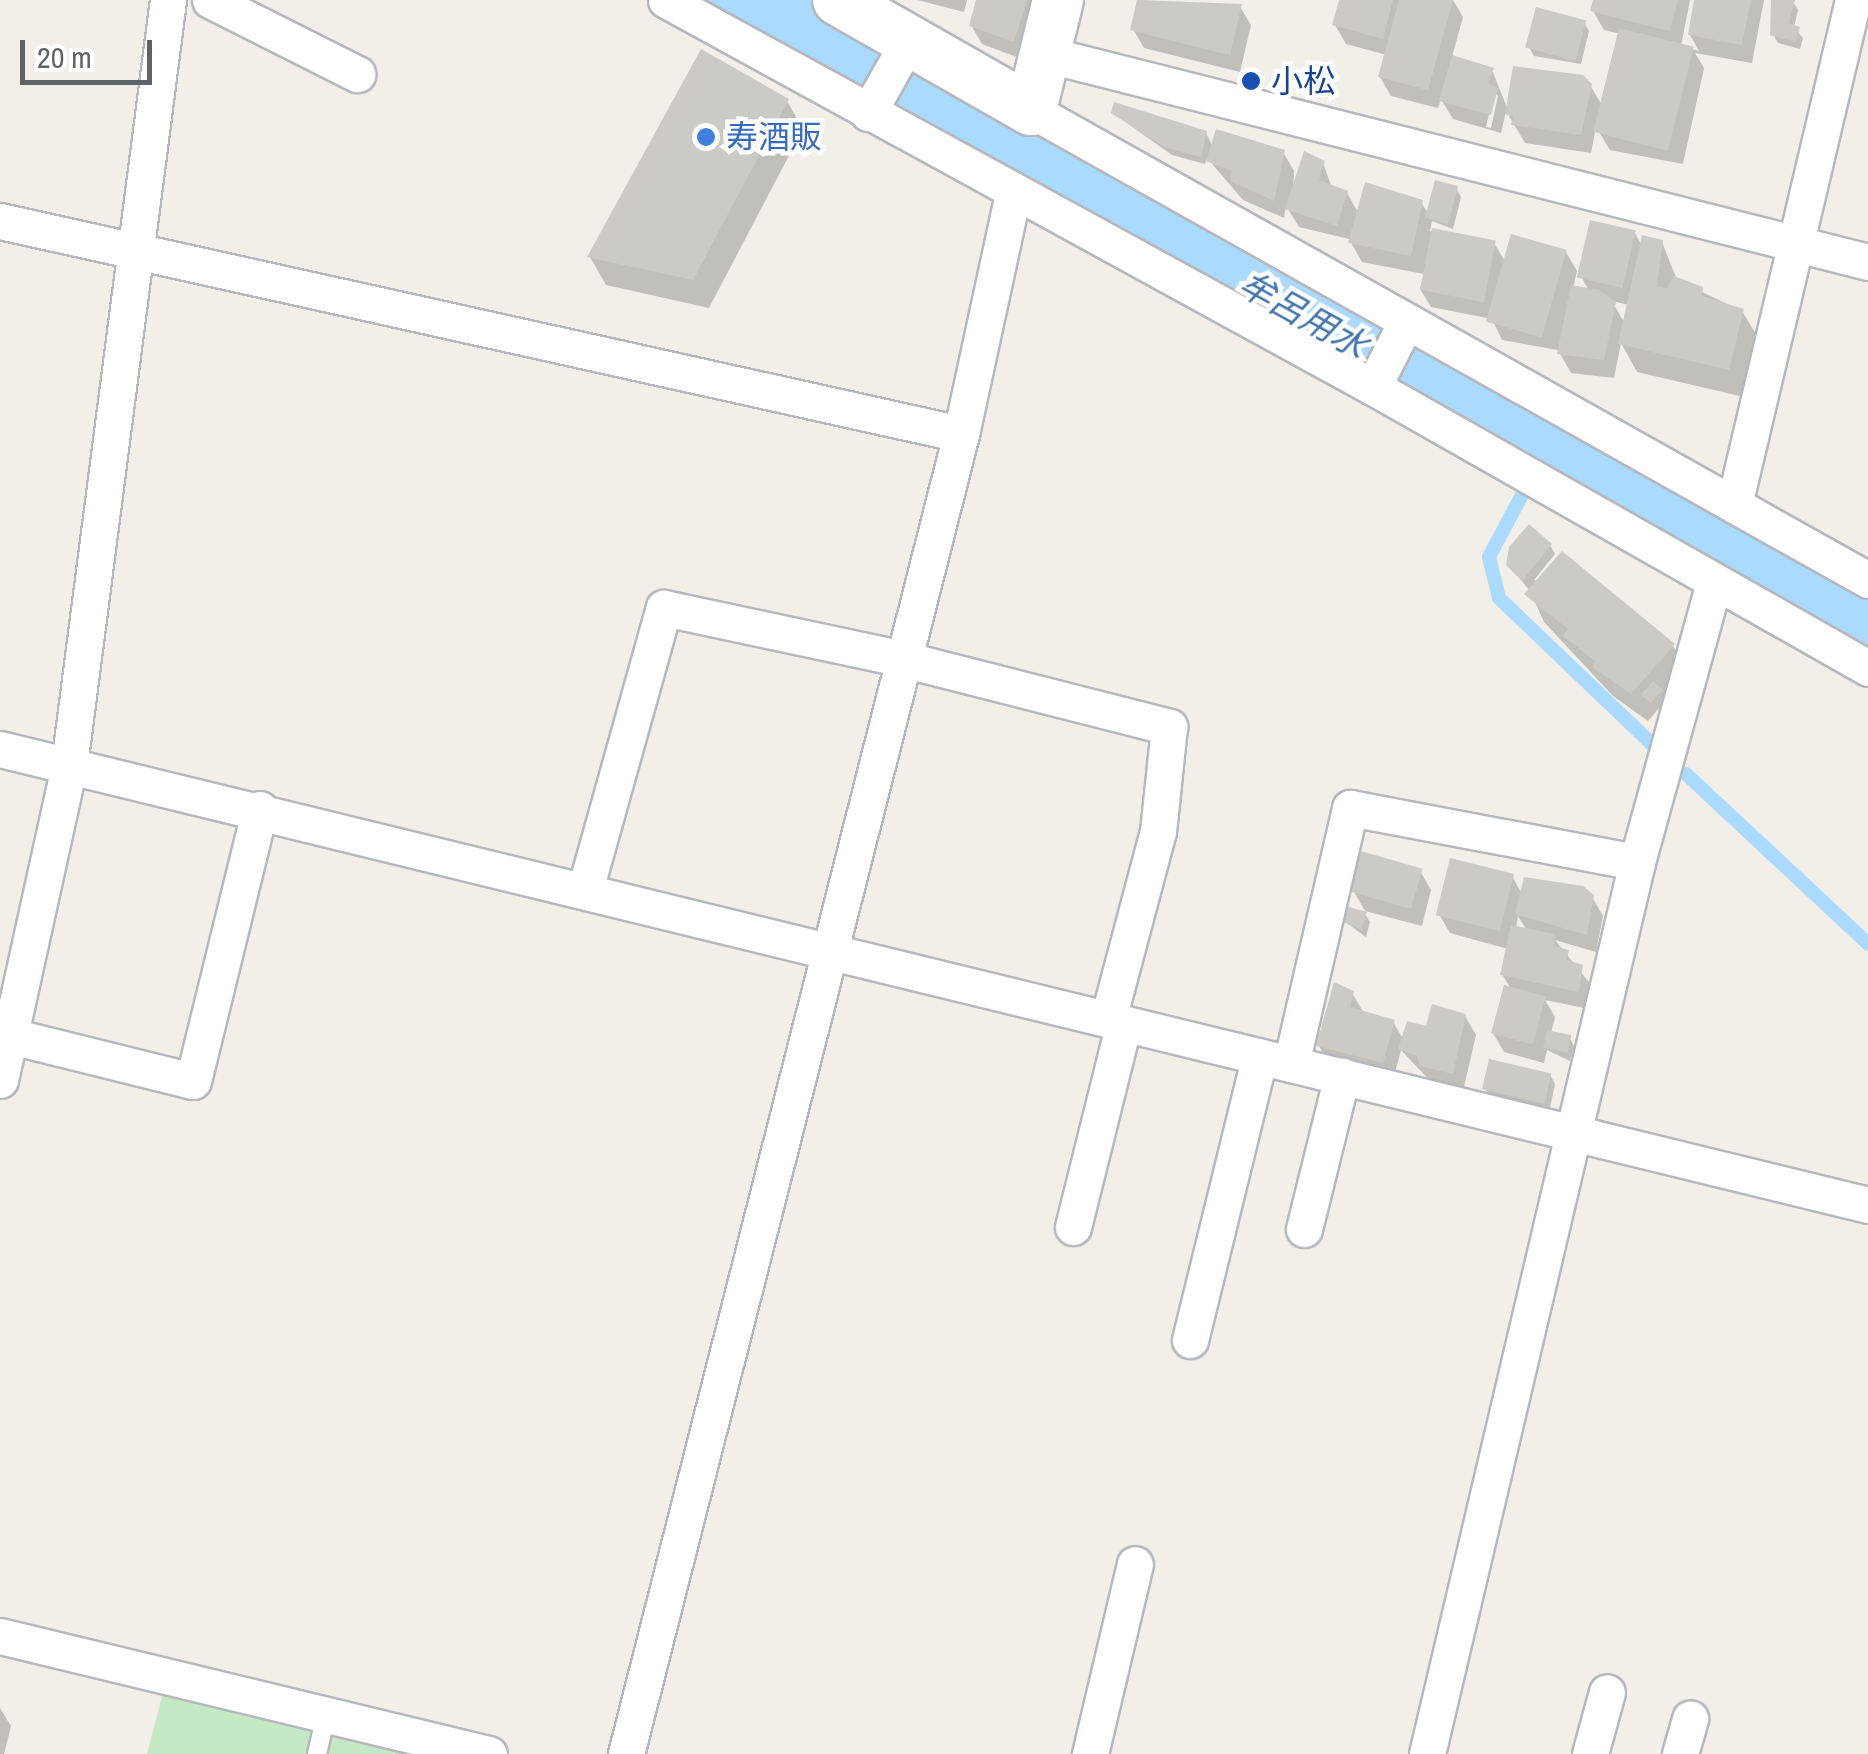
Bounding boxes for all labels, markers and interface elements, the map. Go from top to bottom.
scale bar [25,20,158,82]
text: 20 m [37,37,92,77]
place label: 小松 [1271,62,1335,100]
marker: 小松 [1240,70,1262,92]
place label: 寿酒販 [726,118,822,156]
marker: 寿酒販 [695,126,717,148]
water label: 牟呂用水 [1232,263,1374,367]

